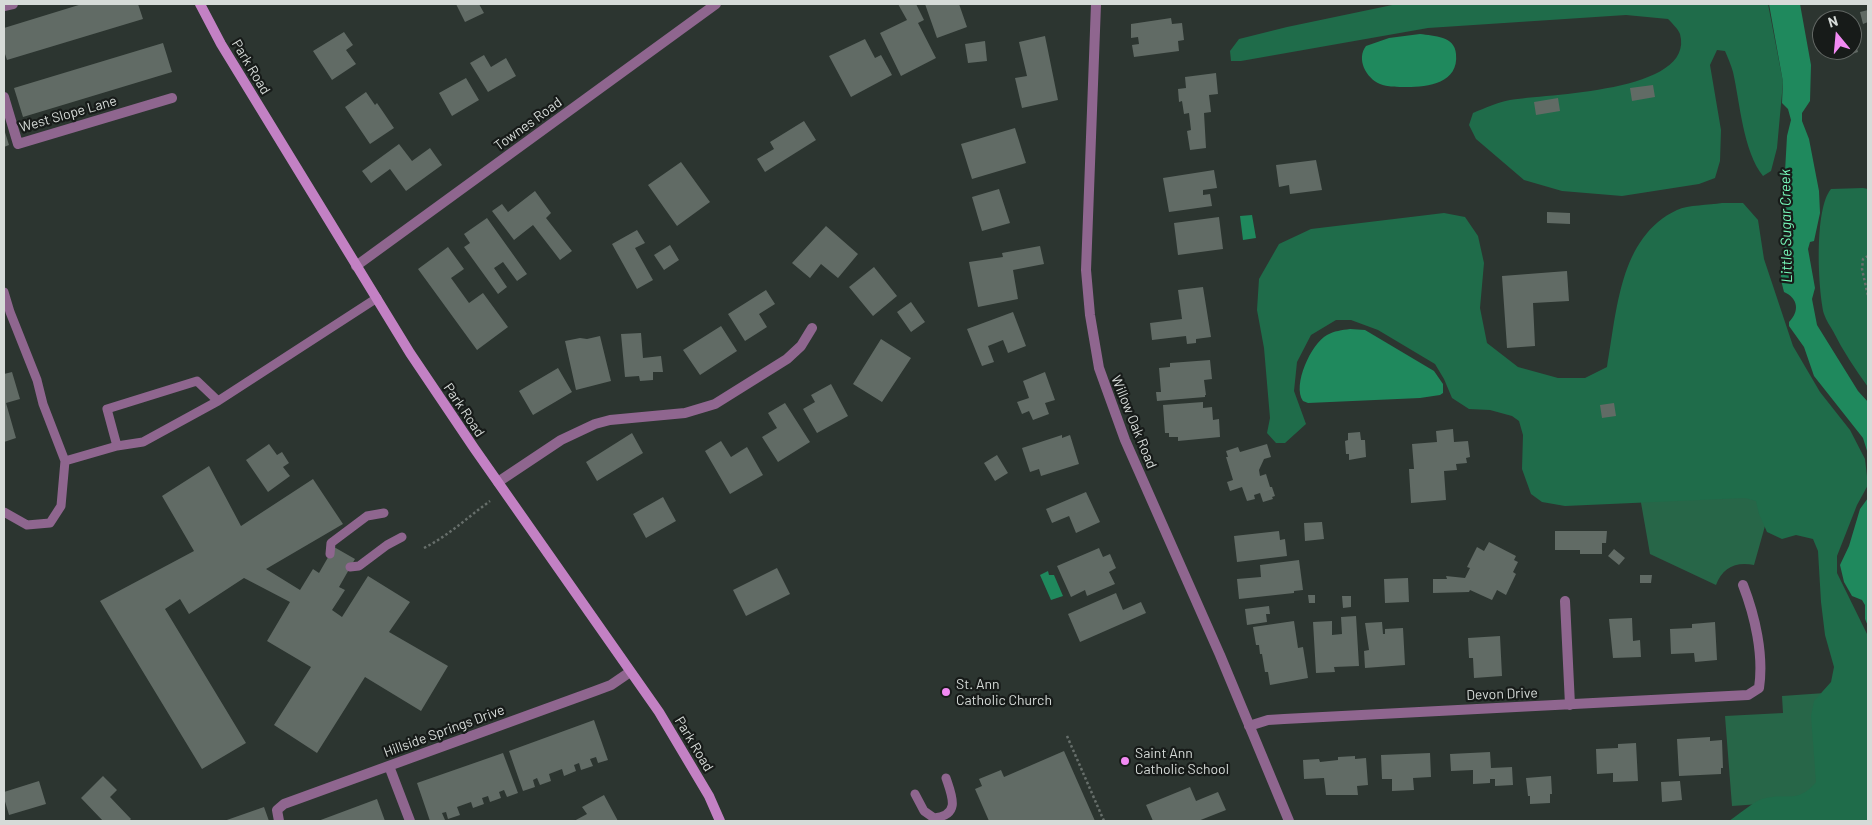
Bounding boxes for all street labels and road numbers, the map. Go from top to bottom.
street label: Park Road [228,36,274,98]
street label: West Slope Lane [17,92,119,136]
street label: Townes Road [491,94,565,154]
street label: Willow Oak Road [1108,373,1160,471]
street label: Park Road [440,380,488,440]
street label: Devon Drive [1466,684,1538,704]
street label: Hillside Springs Drive [381,701,507,761]
street label: Park Road [671,713,717,775]

